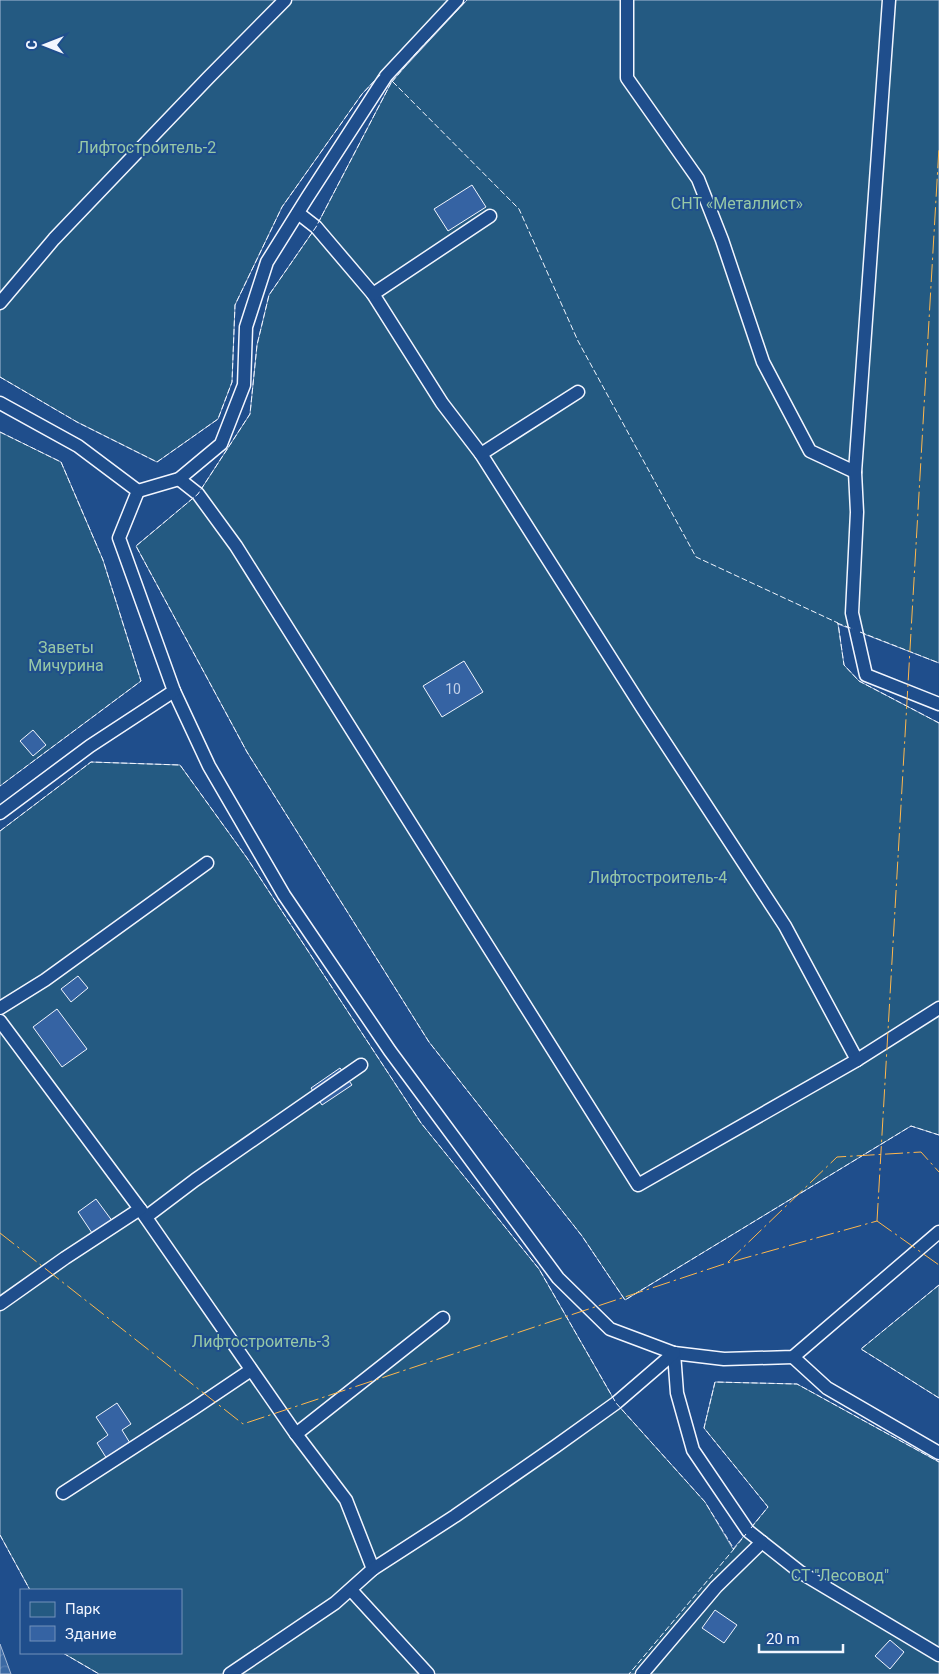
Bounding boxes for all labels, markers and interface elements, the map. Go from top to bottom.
north arrow [20,20,70,70]
text: С [24,40,40,50]
park label: Лифтостроитель-2 [78,138,216,157]
park label: СНТ «Металлист» [671,194,803,213]
park label: Заветы Мичурина [28,638,104,675]
house number: 10 [445,681,461,697]
park label: Лифтостроитель-4 [589,868,727,887]
park label: Лифтостроитель-3 [192,1332,330,1351]
park label: СТ "Лесовод" [791,1566,889,1585]
legend [20,1589,182,1654]
text: Парк [65,1600,100,1618]
scale bar [759,1622,843,1654]
text: Здание [65,1625,116,1643]
text: 20 m [766,1630,800,1648]

